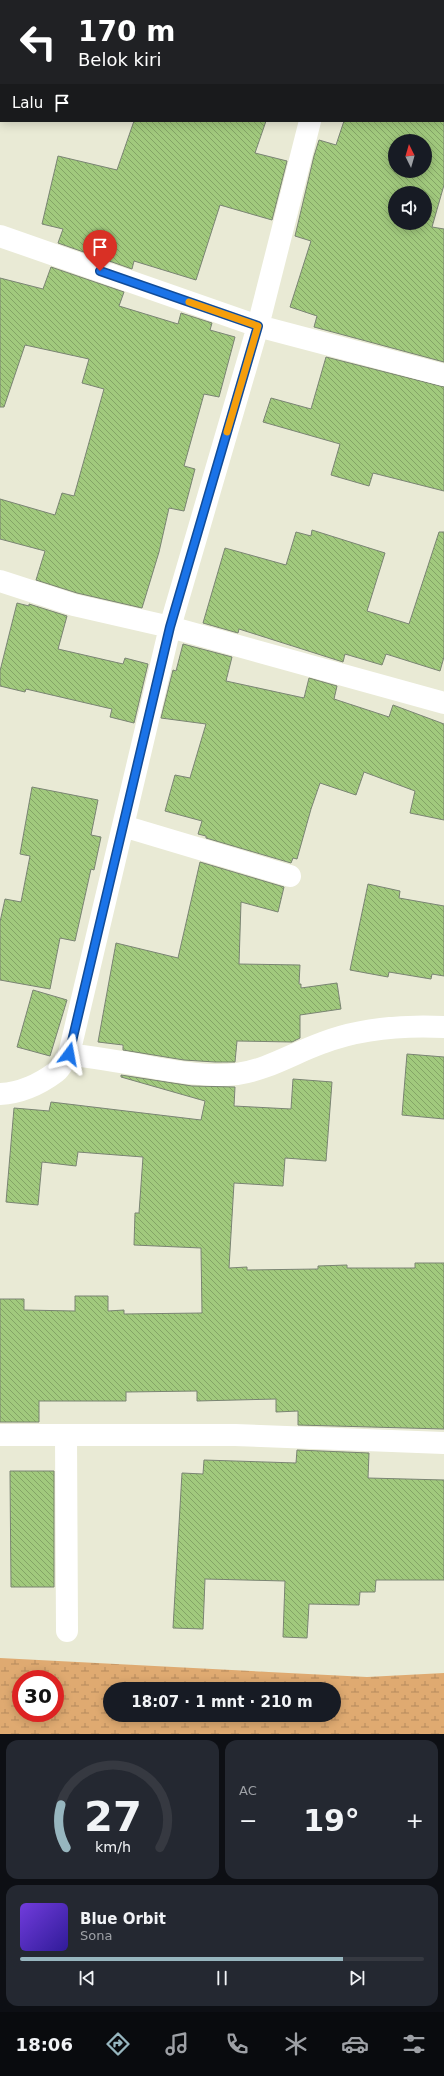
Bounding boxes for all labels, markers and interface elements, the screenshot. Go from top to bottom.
text: 170 m [78,15,175,48]
icon: left [12,16,64,68]
text: Belok kiri [78,49,161,70]
icon: arrive [51,92,73,114]
text: Lalu [12,94,43,112]
north arrow [388,134,432,178]
map controls [388,134,432,230]
button: sound [388,186,432,230]
pin [83,230,117,271]
icon: arrive [89,236,111,258]
position arrow [48,1033,90,1075]
speed limit sign: 30 [12,1670,64,1722]
text: 18:07 · 1 mnt · 210 m [131,1693,313,1711]
text: AC [239,1783,257,1798]
text: 27 [84,1791,141,1840]
text: 19° [303,1803,360,1838]
text: − [239,1808,257,1833]
text: + [406,1808,424,1833]
text: km/h [94,1838,131,1854]
text: Blue Orbit [80,1910,166,1928]
text: Sona [80,1928,112,1943]
icon: previous [76,1967,98,1989]
icon: pause [211,1967,233,1989]
icon: next [346,1967,368,1989]
icon: directions [104,2030,132,2058]
icon: music [163,2030,191,2058]
icon: phone [223,2030,251,2058]
icon: climate [282,2030,310,2058]
icon: car [341,2030,369,2058]
icon: filters [400,2030,428,2058]
text: 18:06 [16,2034,73,2055]

